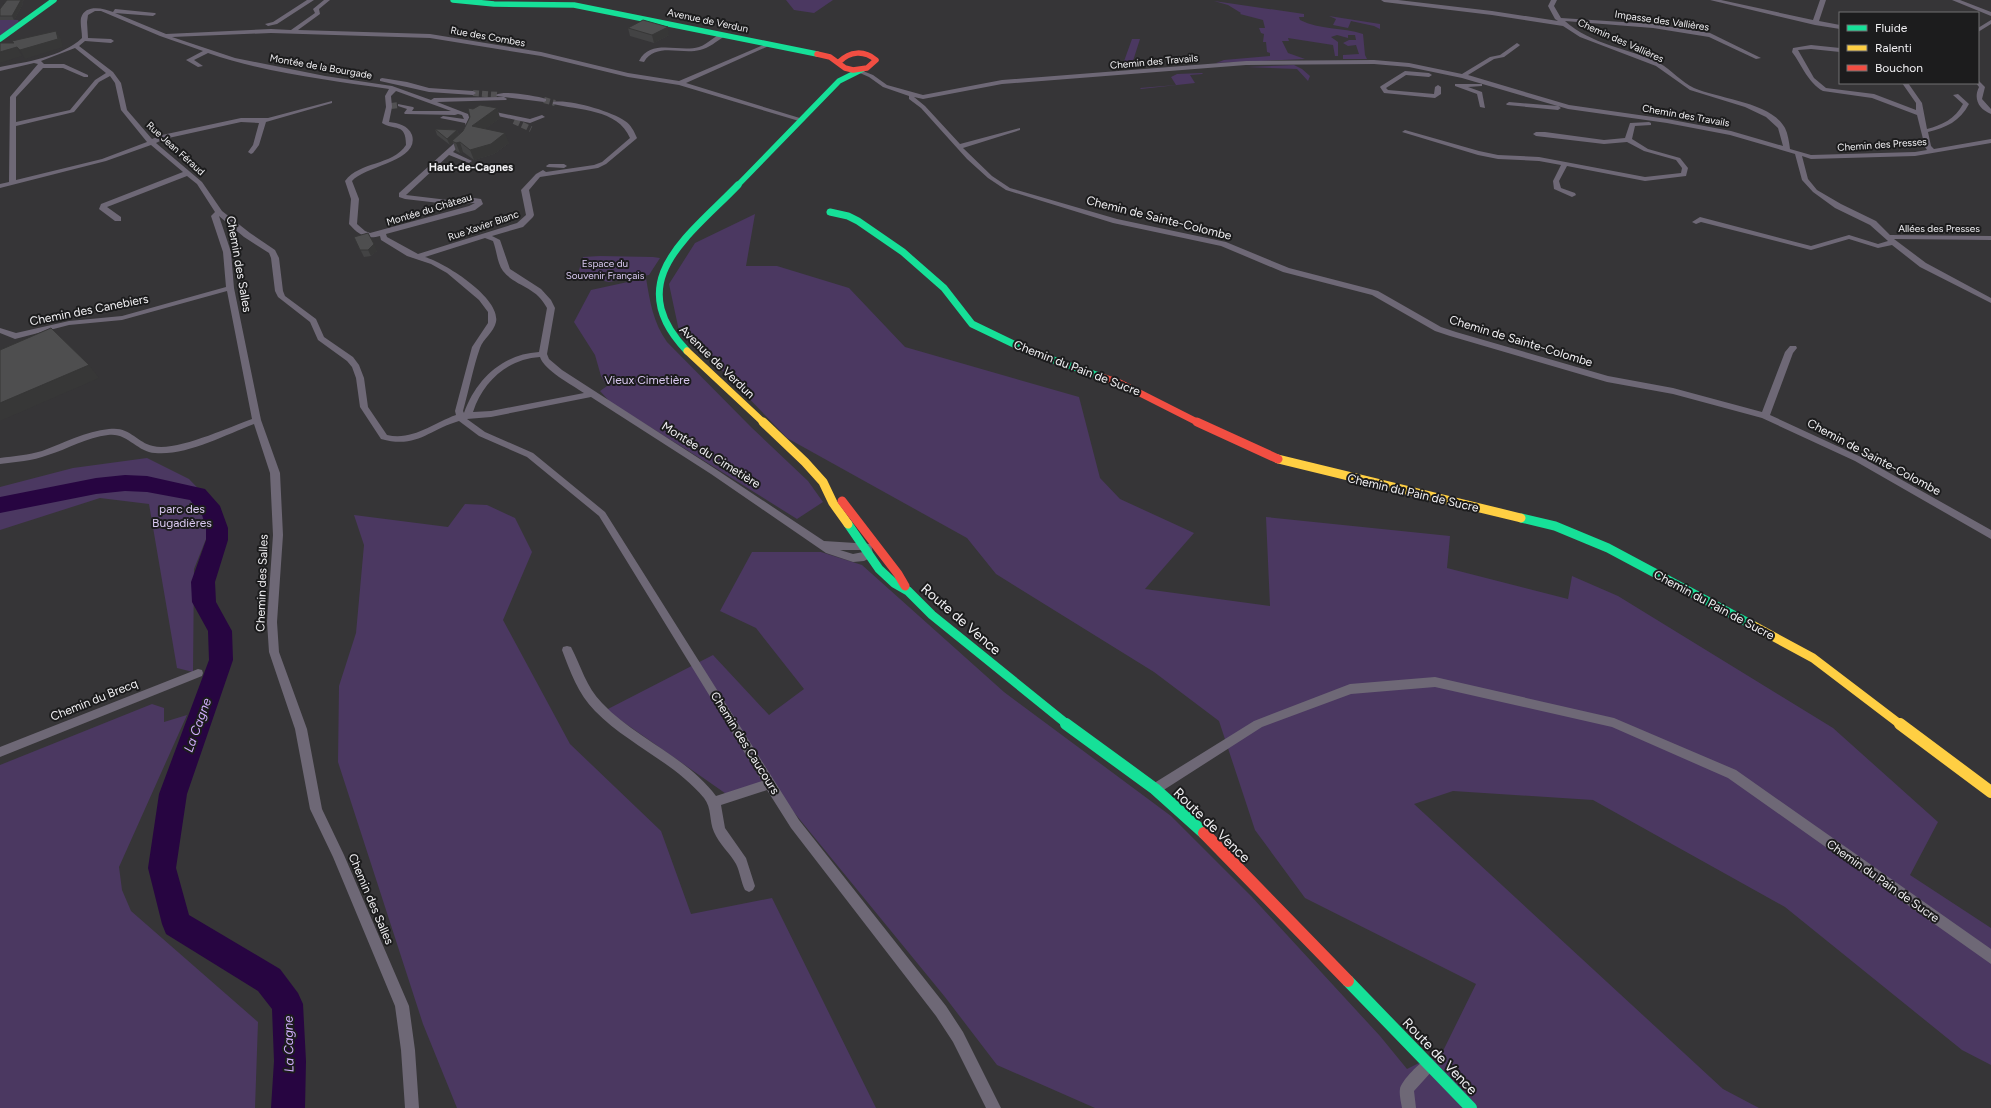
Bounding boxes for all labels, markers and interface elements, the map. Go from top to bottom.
street label: Avenue de Verdun [666,6,750,36]
street label: Impasse des Vallières [1614,7,1710,34]
legend [1839,12,1979,84]
street label: Chemin des Vallières [1576,16,1666,65]
text: Fluide [1875,21,1908,35]
street label: Rue des Combes [449,24,527,50]
text: Ralenti [1875,41,1912,55]
street label: Montée de la Bourgade [269,51,374,82]
street label: Chemin des Travails [1109,51,1199,72]
text: Bouchon [1875,61,1923,75]
street label: Chemin des Travails [1641,101,1731,130]
street label: Rue Jean Féraud [144,119,208,178]
street label: Chemin des Presses [1837,135,1928,154]
district label: Haut-de-Cagnes [429,161,513,174]
street label: Montée du Château [385,190,473,229]
street label: Chemin de Sainte-Colombe [1085,193,1233,243]
street label: Rue Xavier Blanc [446,207,521,244]
street label: Chemin des Salles [224,215,254,314]
street label: Allées des Presses [1898,222,1980,235]
park label: Espace du Souvenir Français [566,257,645,282]
street label: Chemin des Canebiers [28,292,150,328]
street label: Chemin de Sainte-Colombe [1448,313,1595,370]
street label: Avenue de Verdun [677,323,758,402]
street label: Chemin du Pain de Sucre [1012,337,1143,399]
park label: Vieux Cimetière [604,373,690,387]
street label: Chemin de Sainte-Colombe [1805,416,1944,498]
street label: Montée du Cimetière [659,419,763,491]
street label: Chemin du Pain de Sucre [1346,471,1480,515]
park label: parc des Bugadières [152,502,212,530]
street label: Chemin des Salles [253,534,271,632]
street label: Chemin du Pain de Sucre [1651,567,1777,643]
street label: Route de Vence [917,580,1004,659]
street label: Chemin du Brecq [48,676,140,724]
street label: Chemin des Caucours [708,689,782,797]
water label: La Cagne [181,696,214,754]
street label: Route de Vence [1170,784,1254,867]
street label: Chemin du Pain de Sucre [1824,837,1942,926]
street label: Chemin des Salles [345,851,397,947]
street label: Route de Vence [1399,1014,1481,1099]
water label: La Cagne [281,1016,296,1072]

